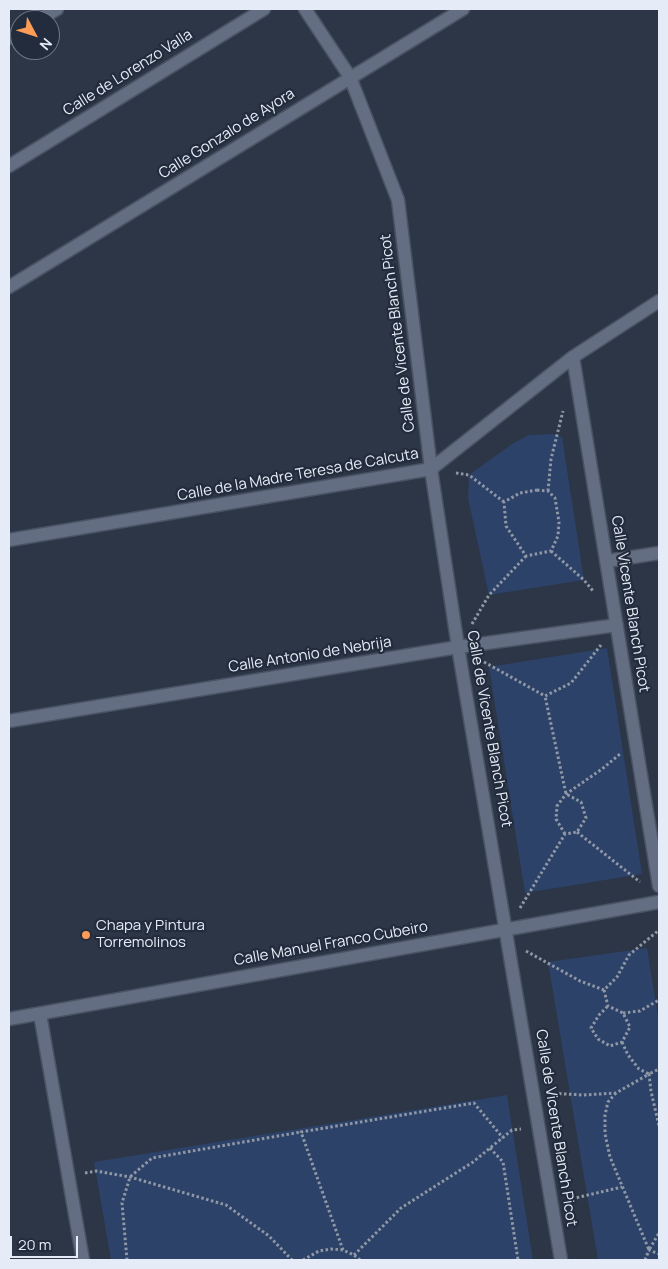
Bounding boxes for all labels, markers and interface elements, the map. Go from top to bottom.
north arrow [10,10,60,60]
street label: Calle de Lorenzo Valla [60,26,196,120]
text: N [36,34,57,54]
street label: Calle Gonzalo de Ayora [156,85,298,183]
street label: Calle de Vicente Blanch Picot [377,233,419,433]
street label: Calle de la Madre Teresa de Calcuta [176,445,420,505]
street label: Calle Vicente Blanch Picot [607,514,653,694]
street label: Calle de Vicente Blanch Picot [463,629,515,829]
street label: Calle Antonio de Nebrija [227,633,393,677]
place label: Chapa y Pintura Torremolinos [96,917,205,952]
street label: Calle Manuel Franco Cubeiro [233,918,429,970]
marker: Chapa y Pintura Torremolinos [80,929,92,941]
street label: Calle de Vicente Blanch Picot [532,1028,580,1228]
scale bar [12,1226,80,1258]
text: 20 m [18,1234,51,1255]

